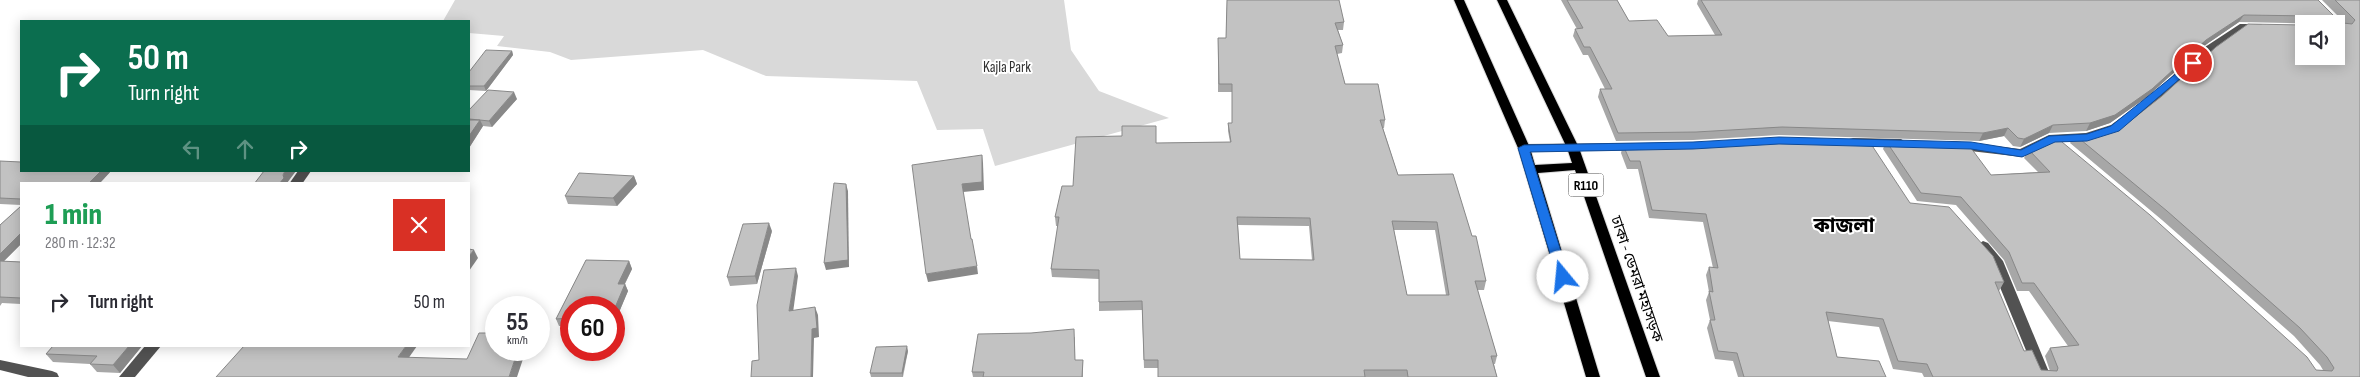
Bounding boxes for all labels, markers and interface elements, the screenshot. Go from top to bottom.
map controls [2295,15,2345,65]
button: sound [2295,15,2345,65]
text: 50 m [128,37,189,80]
icon: right [45,40,110,105]
pin [2172,42,2214,84]
icon: arrive [2179,49,2207,77]
park label: Kajla Park [983,58,1031,77]
text: Turn right [128,80,199,107]
icon: left [178,135,206,163]
icon: ahead [231,135,259,163]
icon: right [284,135,312,163]
road number: R110 [1568,174,1604,196]
text: 1 min [45,197,102,233]
button: close [393,199,445,251]
street label: ঢাকা - ডেমরা মহাসড়ক [1606,212,1667,346]
district label: কাজলা [1813,214,1875,238]
text: 280 m · 12:32 [45,234,116,253]
position arrow [1536,250,1588,302]
icon: right [45,288,73,316]
text: Turn right [88,291,153,314]
text: 50 m [414,291,445,314]
speed limit sign: 60 [560,296,625,361]
text: 55 [507,307,528,338]
text: km/h [507,333,528,348]

